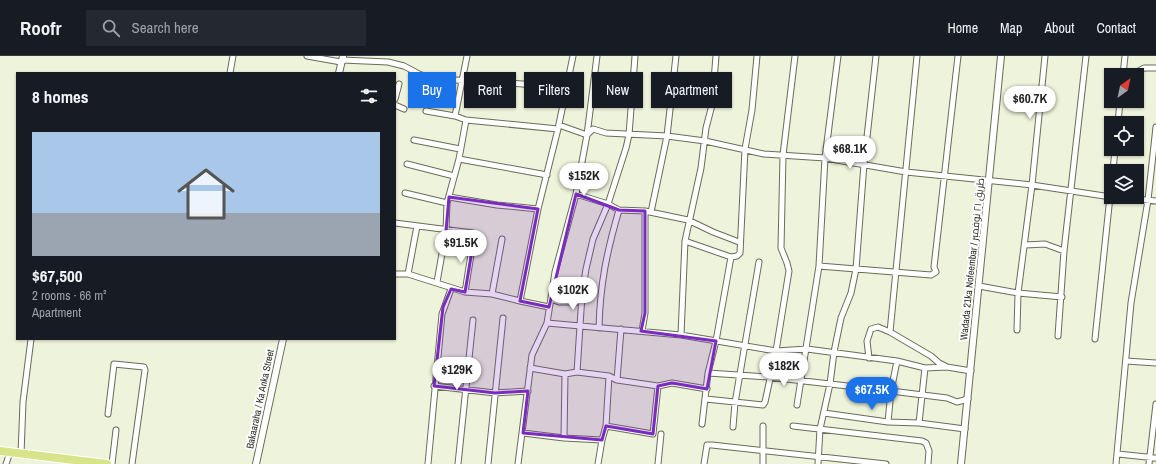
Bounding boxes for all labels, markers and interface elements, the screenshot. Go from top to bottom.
search box [86,10,366,46]
text: Roofr [20,15,62,41]
icon: search [100,17,122,39]
text: Search here [132,17,199,38]
text: Home [947,19,978,37]
text: Map [1000,19,1022,37]
text: About [1044,19,1074,37]
text: Contact [1096,19,1136,37]
north arrow [1104,68,1144,108]
map controls [1104,68,1144,204]
chip: Buy [408,72,456,108]
chip: Rent [464,72,516,108]
chip: Filters [524,72,584,108]
chip: New [592,72,643,108]
chip: Apartment [651,72,732,108]
text: 8 homes [32,85,89,108]
icon: filters [358,85,380,107]
pin: $60.7K [997,86,1063,120]
text: $60.7K [1013,90,1047,107]
button: locate [1104,116,1144,156]
pin: $68.1K [817,136,883,170]
text: $68.1K [833,140,867,157]
icon: home [170,158,242,230]
pin: $152K [556,163,612,197]
button: layers [1104,164,1144,204]
text: $152K [568,167,600,184]
street label: Wadada 21ka Nofeembar / طريق ٢١ نوفمبر [957,177,987,341]
pin: $91.5K [428,230,494,264]
text: $91.5K [444,234,478,251]
text: $67,500 [32,264,82,287]
pin: $102K [545,277,601,311]
text: $102K [557,281,589,298]
text: 2 rooms · 66 m² [32,287,107,304]
text: Apartment [32,304,81,321]
street label: Bakaaraha / Ka Anka Street [243,347,277,450]
pin: $182K [756,353,812,387]
pin: $129K [429,357,485,391]
text: $182K [768,357,800,374]
text: $129K [441,361,473,378]
pin: $67.5K [839,377,905,411]
text: $67.5K [855,381,889,398]

